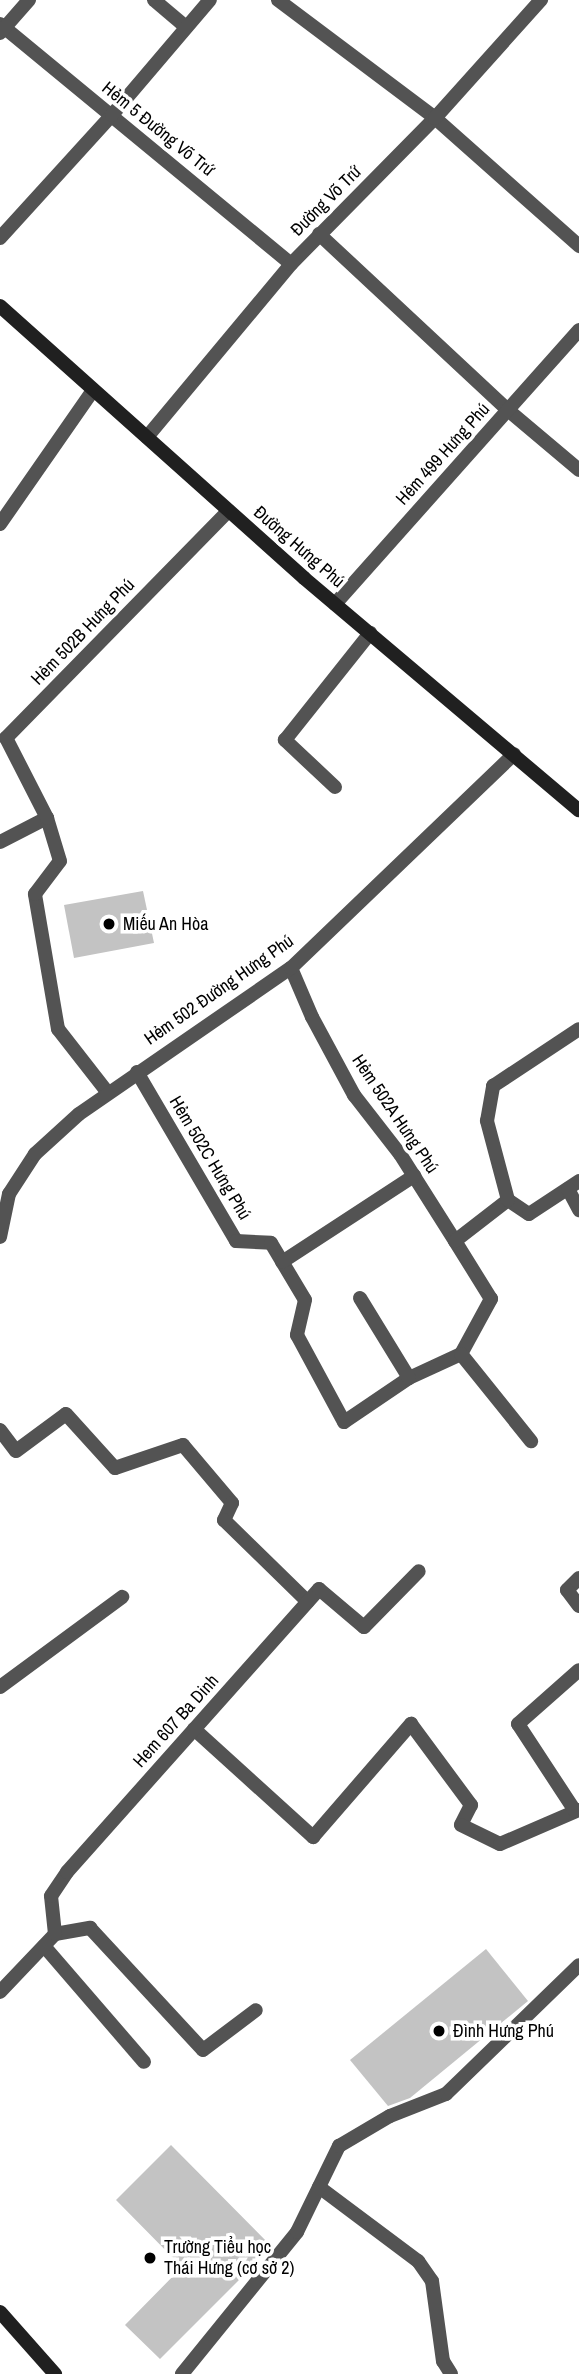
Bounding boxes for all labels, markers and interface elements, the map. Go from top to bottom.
street label: Hẻm 5 Đường Võ Trứ [98,77,218,181]
street label: Đường Võ Trứ [286,161,366,241]
street label: Hẻm 499 Hưng Phú [392,399,494,509]
street label: Đường Hưng Phú [249,502,349,592]
street label: Hẻm 502B Hưng Phú [27,574,139,690]
place label: Miếu An Hòa [123,913,209,935]
marker: Miếu An Hòa [101,916,117,932]
street label: Hẻm 502 Đường Hưng Phú [140,930,298,1050]
street label: Hẻm 502A Hưng Phú [347,1050,443,1178]
street label: Hẻm 502C Hưng Phú [165,1092,255,1224]
street label: Hem 607 Ba Dinh [129,1670,223,1772]
place label: Đình Hưng Phú [453,2020,554,2042]
marker: Đình Hưng Phú [431,2023,447,2039]
place label: Trường Tiểu học Thái Hưng (cơ sở 2) [164,2237,294,2280]
marker: Trường Tiểu học Thái Hưng (cơ sở 2) [142,2250,158,2266]

